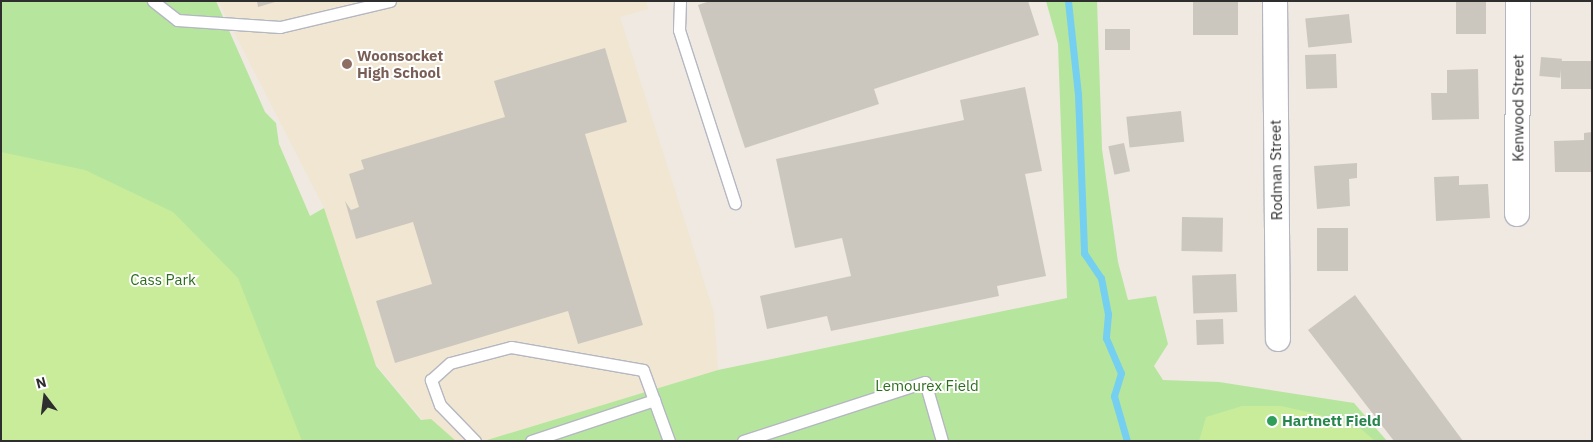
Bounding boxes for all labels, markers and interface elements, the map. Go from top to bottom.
place label: Woonsocket High School [357,46,443,81]
street label: Kenwood Street [1509,54,1527,162]
marker: Woonsocket High School [341,58,353,70]
street label: Rodman Street [1266,119,1286,221]
park label: Cass Park [130,271,196,289]
north arrow [20,372,70,422]
text: N [34,373,48,393]
park label: Lemourex Field [875,377,979,395]
place label: Hartnett Field [1282,412,1381,430]
marker: Hartnett Field [1266,415,1278,427]

